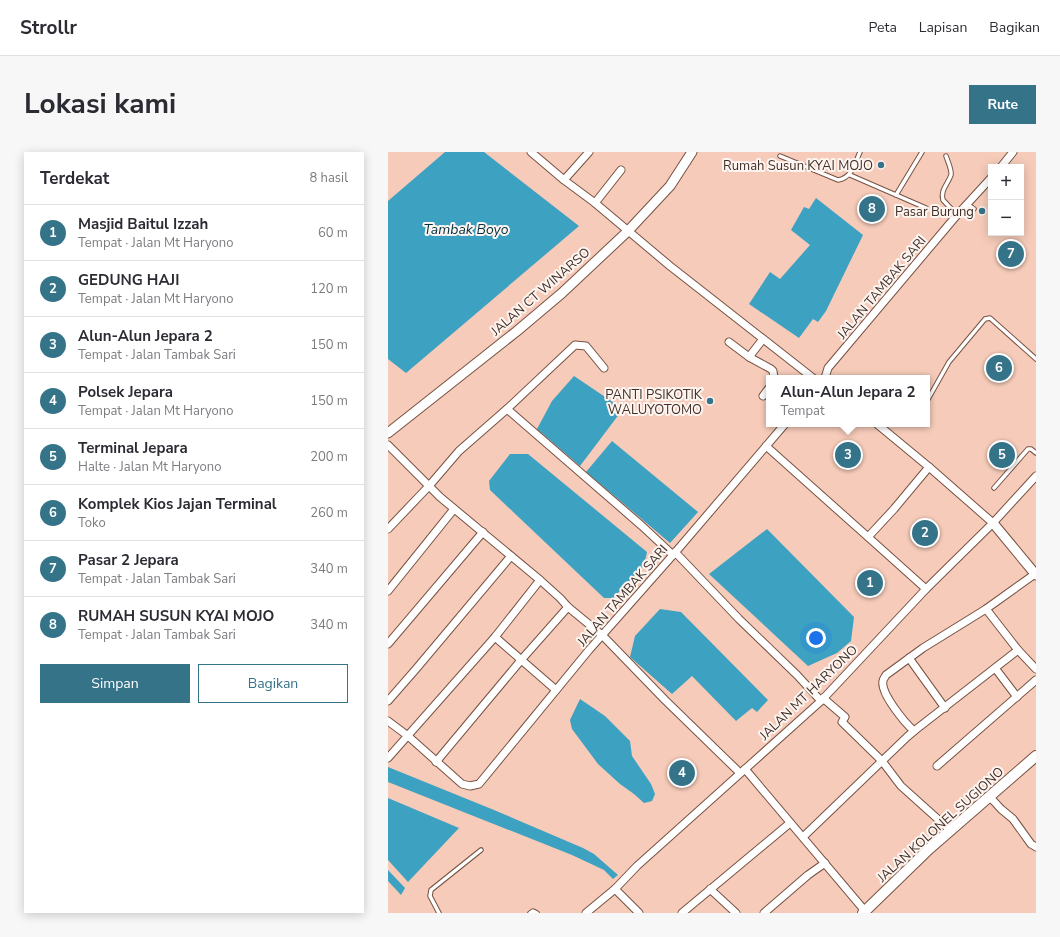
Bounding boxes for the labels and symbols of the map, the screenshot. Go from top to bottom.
place label: Rumah Susun KYAI MOJO [723,157,873,175]
marker: Rumah Susun KYAI MOJO [876,160,886,170]
pin: 8 [859,194,885,224]
place label: Pasar Burung [895,203,974,221]
marker: Pasar Burung [977,206,987,216]
water label: Tambak Boyo [424,220,509,239]
street label: JALAN TAMBAK SARI [833,232,930,344]
pin: 7 [998,239,1024,269]
street label: JALAN CT WINARSO [486,244,594,341]
pin: 6 [986,353,1012,383]
place label: PANTI PSIKOTIK WALUYOTOMO [605,386,703,419]
marker: PANTI PSIKOTIK WALUYOTOMO [705,396,715,406]
pin: 3 [835,440,861,470]
pin: 5 [989,440,1015,470]
pin: 2 [912,518,938,548]
street label: JALAN TAMBAK SARI [573,541,672,651]
pin: 1 [857,568,883,598]
your location [806,628,826,648]
street label: JALAN MT HARYONO [755,641,862,745]
pin: 4 [669,758,695,788]
street label: JALAN KOLONEL SUGIONO [873,763,1008,887]

